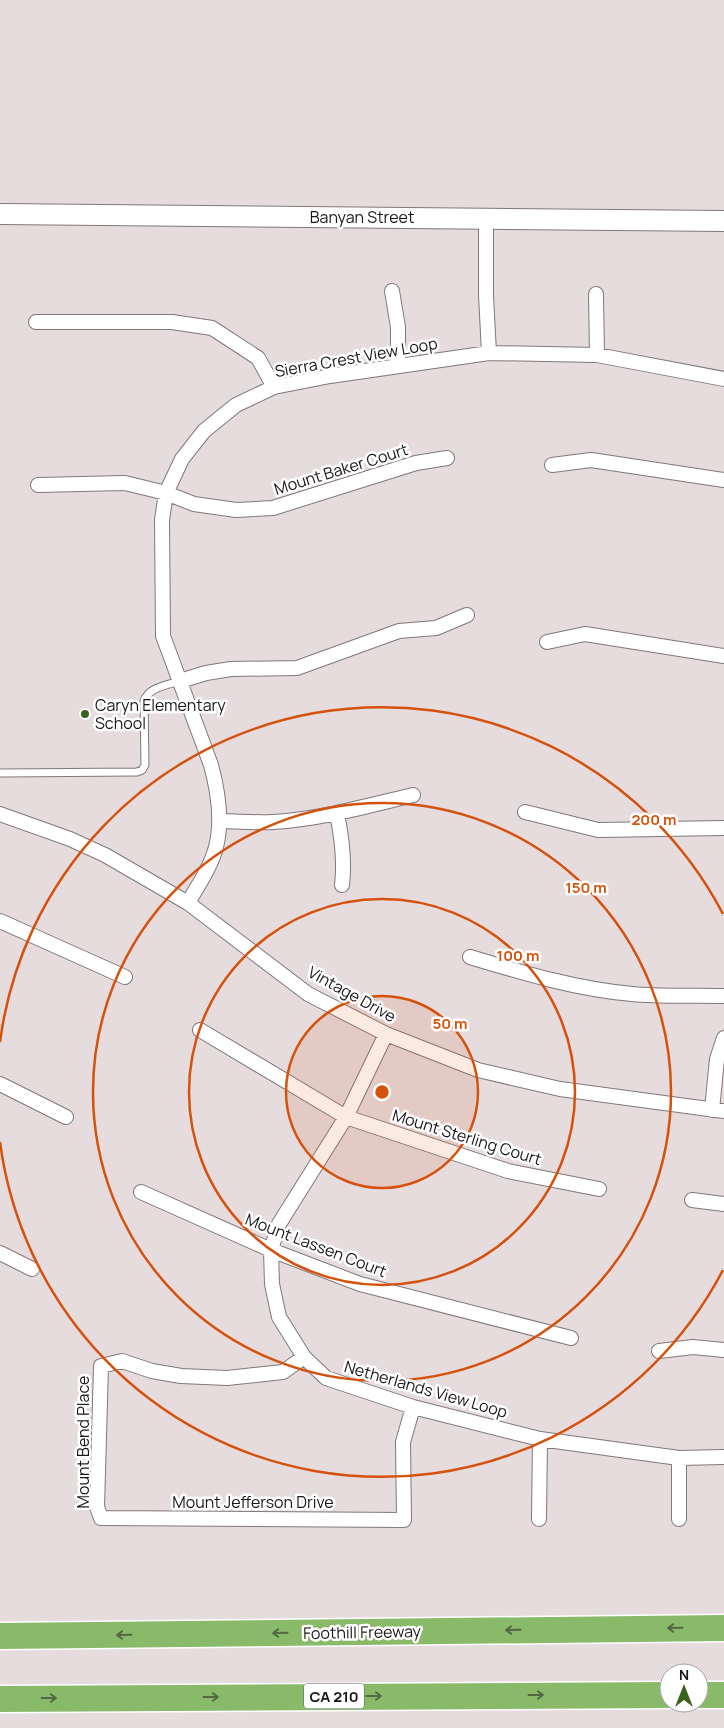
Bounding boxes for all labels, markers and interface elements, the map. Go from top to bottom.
street label: Banyan Street [310,206,414,228]
street label: Sierra Crest View Loop [273,332,439,382]
street label: Mount Baker Court [271,438,411,500]
place label: Caryn Elementary School [95,694,226,734]
marker: Caryn Elementary School [79,708,91,720]
text: 200 m [631,809,677,830]
text: 150 m [565,877,607,898]
text: 100 m [497,945,539,966]
street label: Vintage Drive [304,961,400,1027]
text: 50 m [432,1013,468,1034]
centre of rings [373,1083,391,1101]
street label: Mount Sterling Court [390,1104,544,1170]
street label: Mount Lassen Court [242,1208,390,1282]
street label: Netherlands View Loop [342,1355,510,1423]
street label: Mount Bend Place [72,1376,94,1508]
street label: Mount Jefferson Drive [172,1491,334,1513]
street label: Foothill Freeway [303,1620,422,1644]
one-way arrow [668,1623,684,1633]
one-way arrow [505,1625,522,1635]
one-way arrow [273,1628,289,1638]
one-way arrow [116,1630,132,1639]
north arrow [659,1663,709,1713]
text: N [679,1665,689,1684]
road number: CA 210 [304,1684,364,1708]
one-way arrow [528,1690,544,1700]
one-way arrow [365,1691,381,1701]
one-way arrow [202,1692,219,1702]
one-way arrow [40,1693,56,1703]

